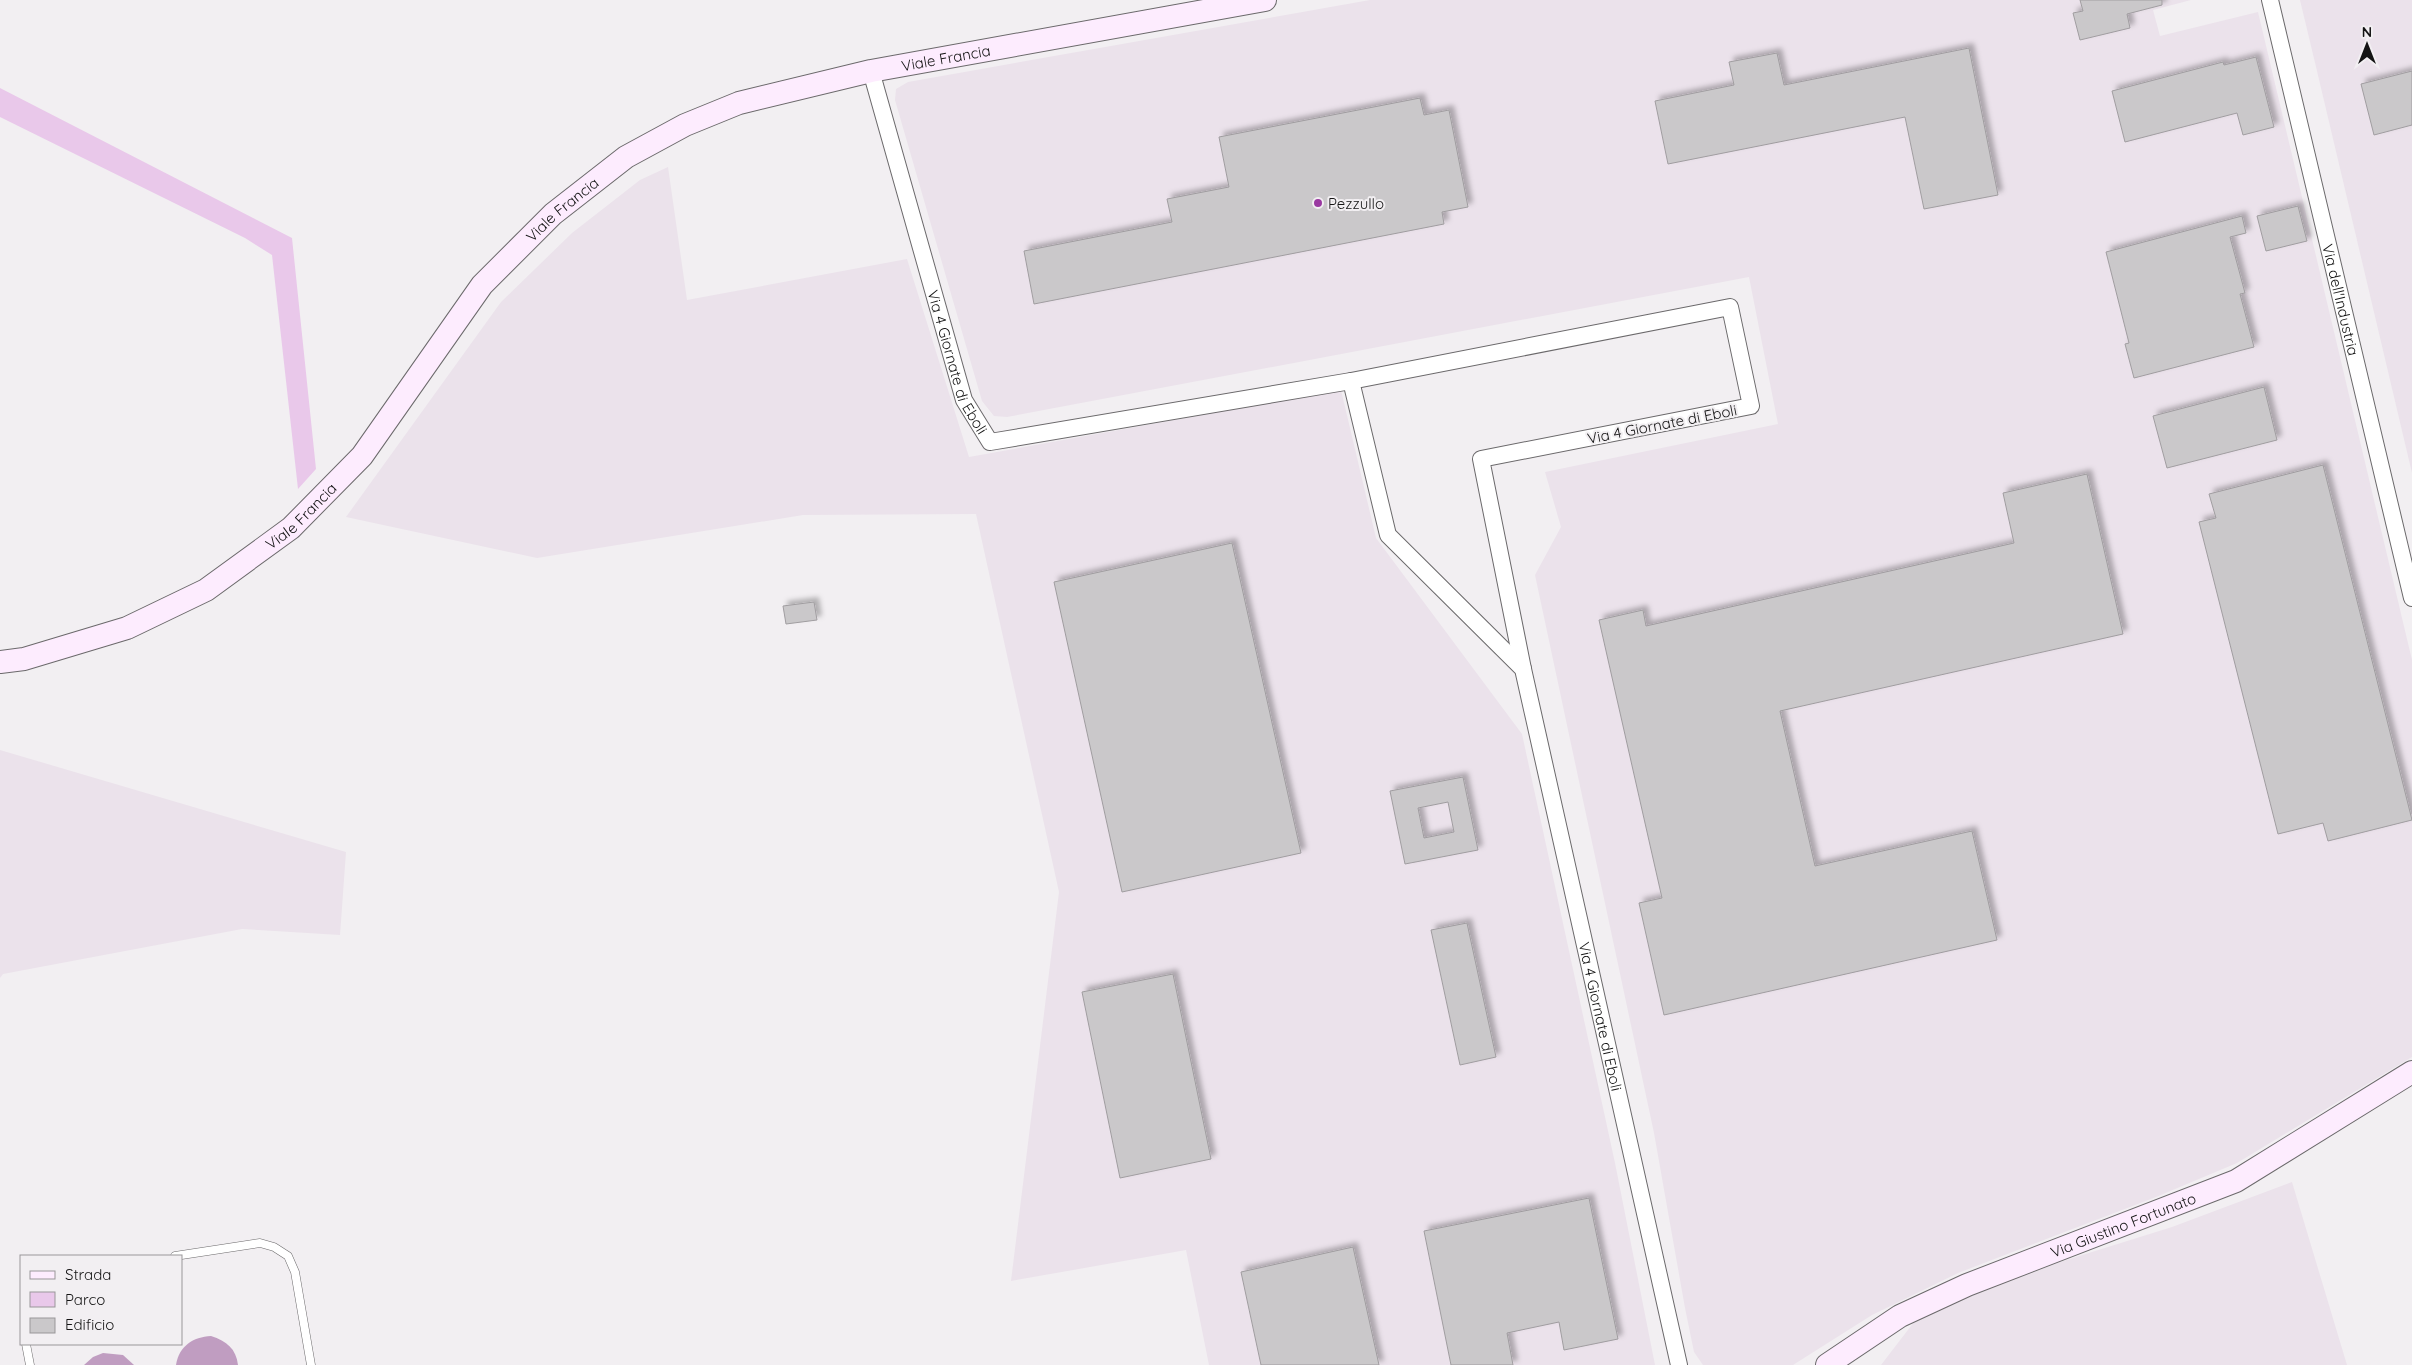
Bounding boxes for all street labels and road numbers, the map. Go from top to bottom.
street label: Viale Francia [900,40,992,75]
street label: Viale Francia [521,173,602,246]
street label: Via dell'Industria [2319,242,2364,357]
street label: Via 4 Giornate di Eboli [924,288,992,437]
street label: Via 4 Giornate di Eboli [1586,400,1738,448]
street label: Viale Francia [261,478,340,553]
street label: Via 4 Giornate di Eboli [1575,940,1627,1093]
street label: Via Giustino Fortunato [2048,1188,2198,1261]

